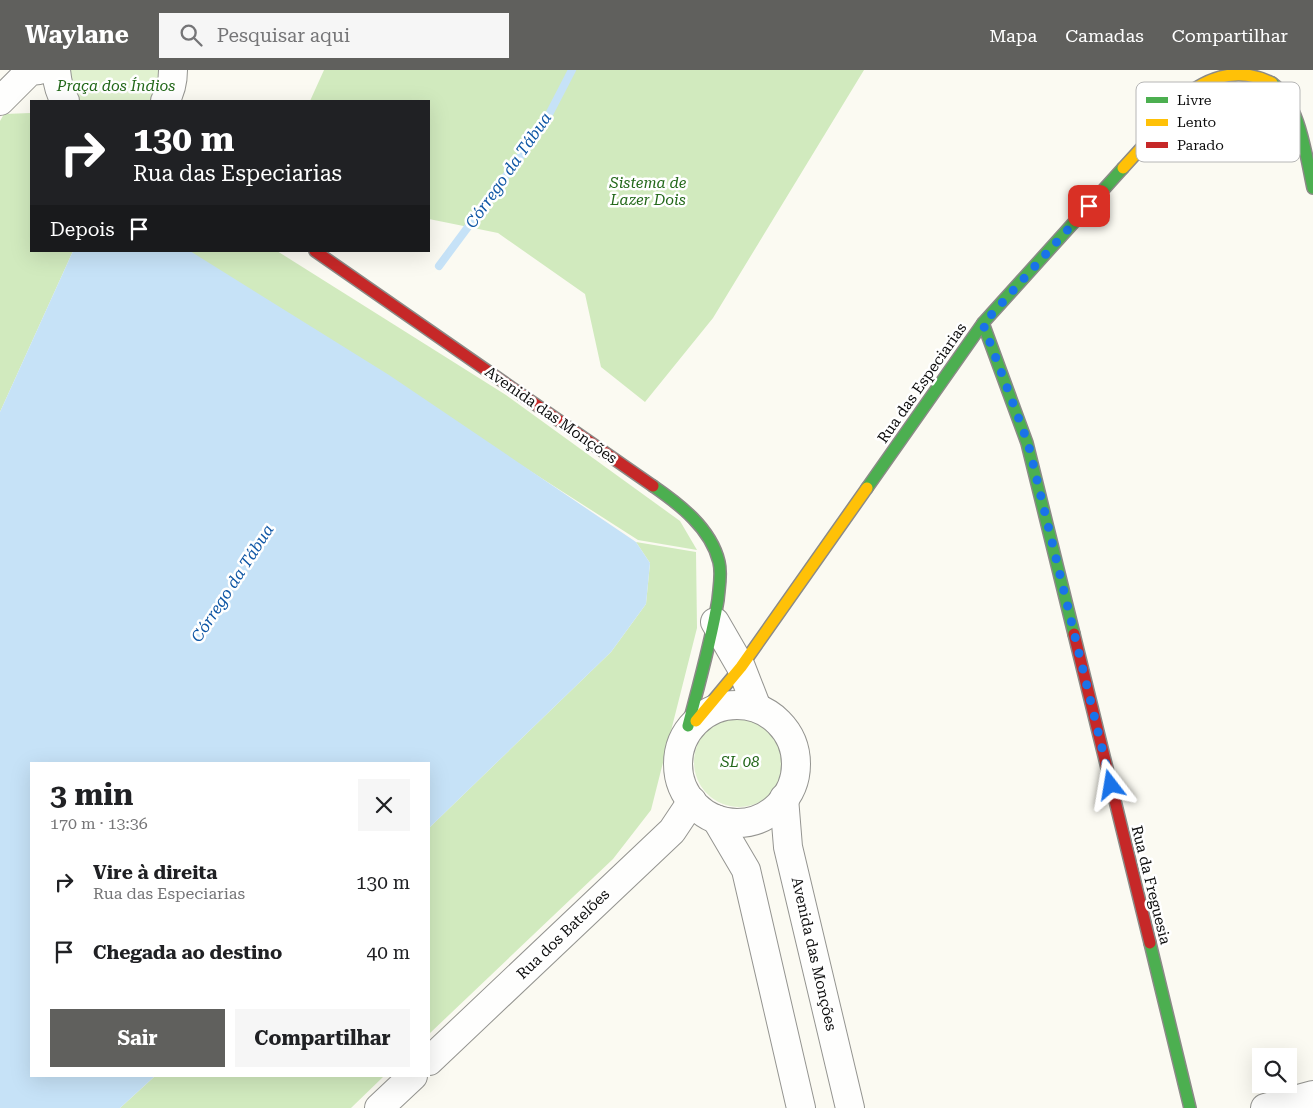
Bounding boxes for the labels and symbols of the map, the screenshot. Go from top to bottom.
park label: Praça dos Índios [56,77,175,95]
legend [1136,82,1300,162]
text: Livre [1177,92,1212,108]
water label: Córrego da Tábua [461,109,556,232]
text: Lento [1177,114,1216,130]
text: Parado [1177,137,1224,153]
park label: Sistema de Lazer Dois [609,174,687,209]
pin [1068,185,1110,227]
street label: Rua das Especiarias [874,319,970,447]
street label: Avenida das Monções [481,363,621,467]
water label: Córrego da Tábua [187,520,278,646]
park label: SL 08 [719,753,760,771]
position arrow [1084,758,1136,810]
street label: Rua da Freguesia [1127,824,1175,946]
street label: Avenida das Monções [788,875,840,1033]
street label: Rua dos Batelões [513,885,613,983]

